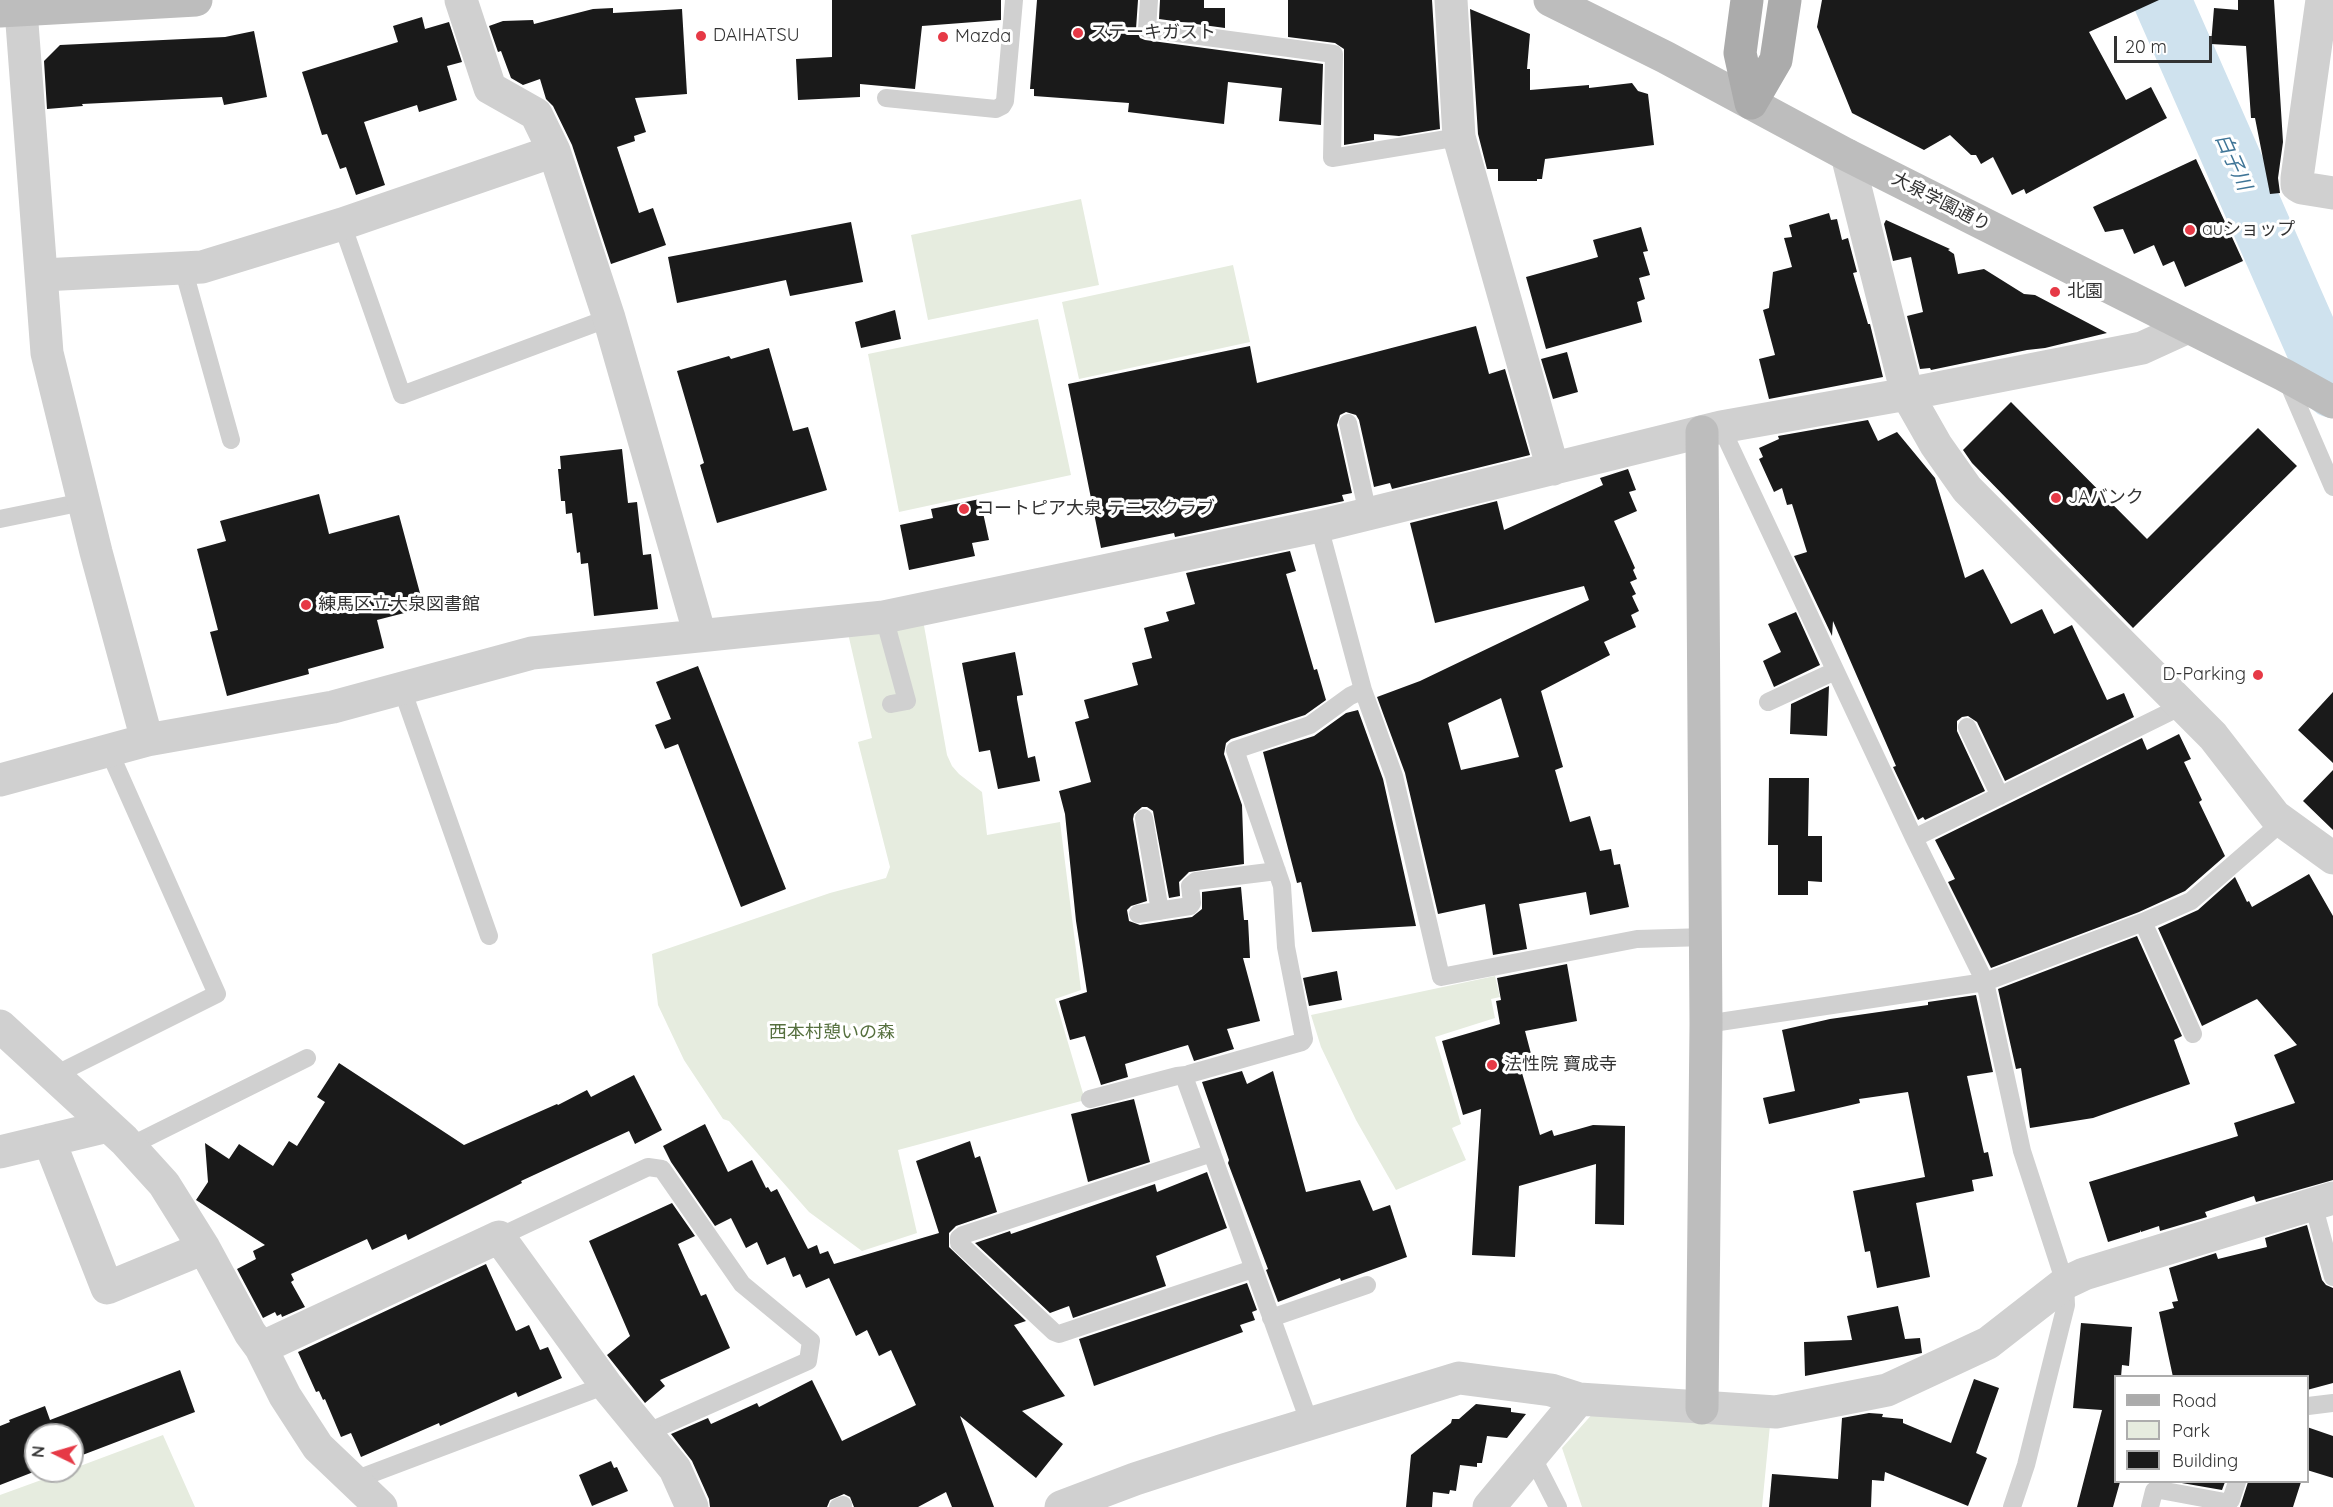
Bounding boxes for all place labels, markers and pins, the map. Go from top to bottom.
place label: ステーキガスト [1090,22,1216,44]
place label: DAIHATSU [713,25,800,47]
place label: Mazda [955,26,1011,48]
marker: ステーキガスト [1071,26,1085,40]
marker: DAIHATSU [694,29,708,43]
marker: Mazda [936,30,950,44]
place label: auショップ [2202,219,2295,241]
marker: auショップ [2183,223,2197,237]
place label: 北園 [2067,281,2103,303]
marker: 北園 [2048,285,2062,299]
place label: JAバンク [2068,487,2144,509]
marker: JAバンク [2049,491,2063,505]
place label: コートピア大泉 テニスクラブ [976,498,1215,520]
marker: コートピア大泉 テニスクラブ [957,502,971,516]
place label: 練馬区立大泉図書館 [318,594,480,616]
marker: 練馬区立大泉図書館 [299,598,313,612]
place label: D-Parking [2162,664,2246,686]
marker: D-Parking [2251,668,2265,682]
place label: 法性院 寶成寺 [1504,1054,1617,1076]
marker: 法性院 寶成寺 [1485,1058,1499,1072]

